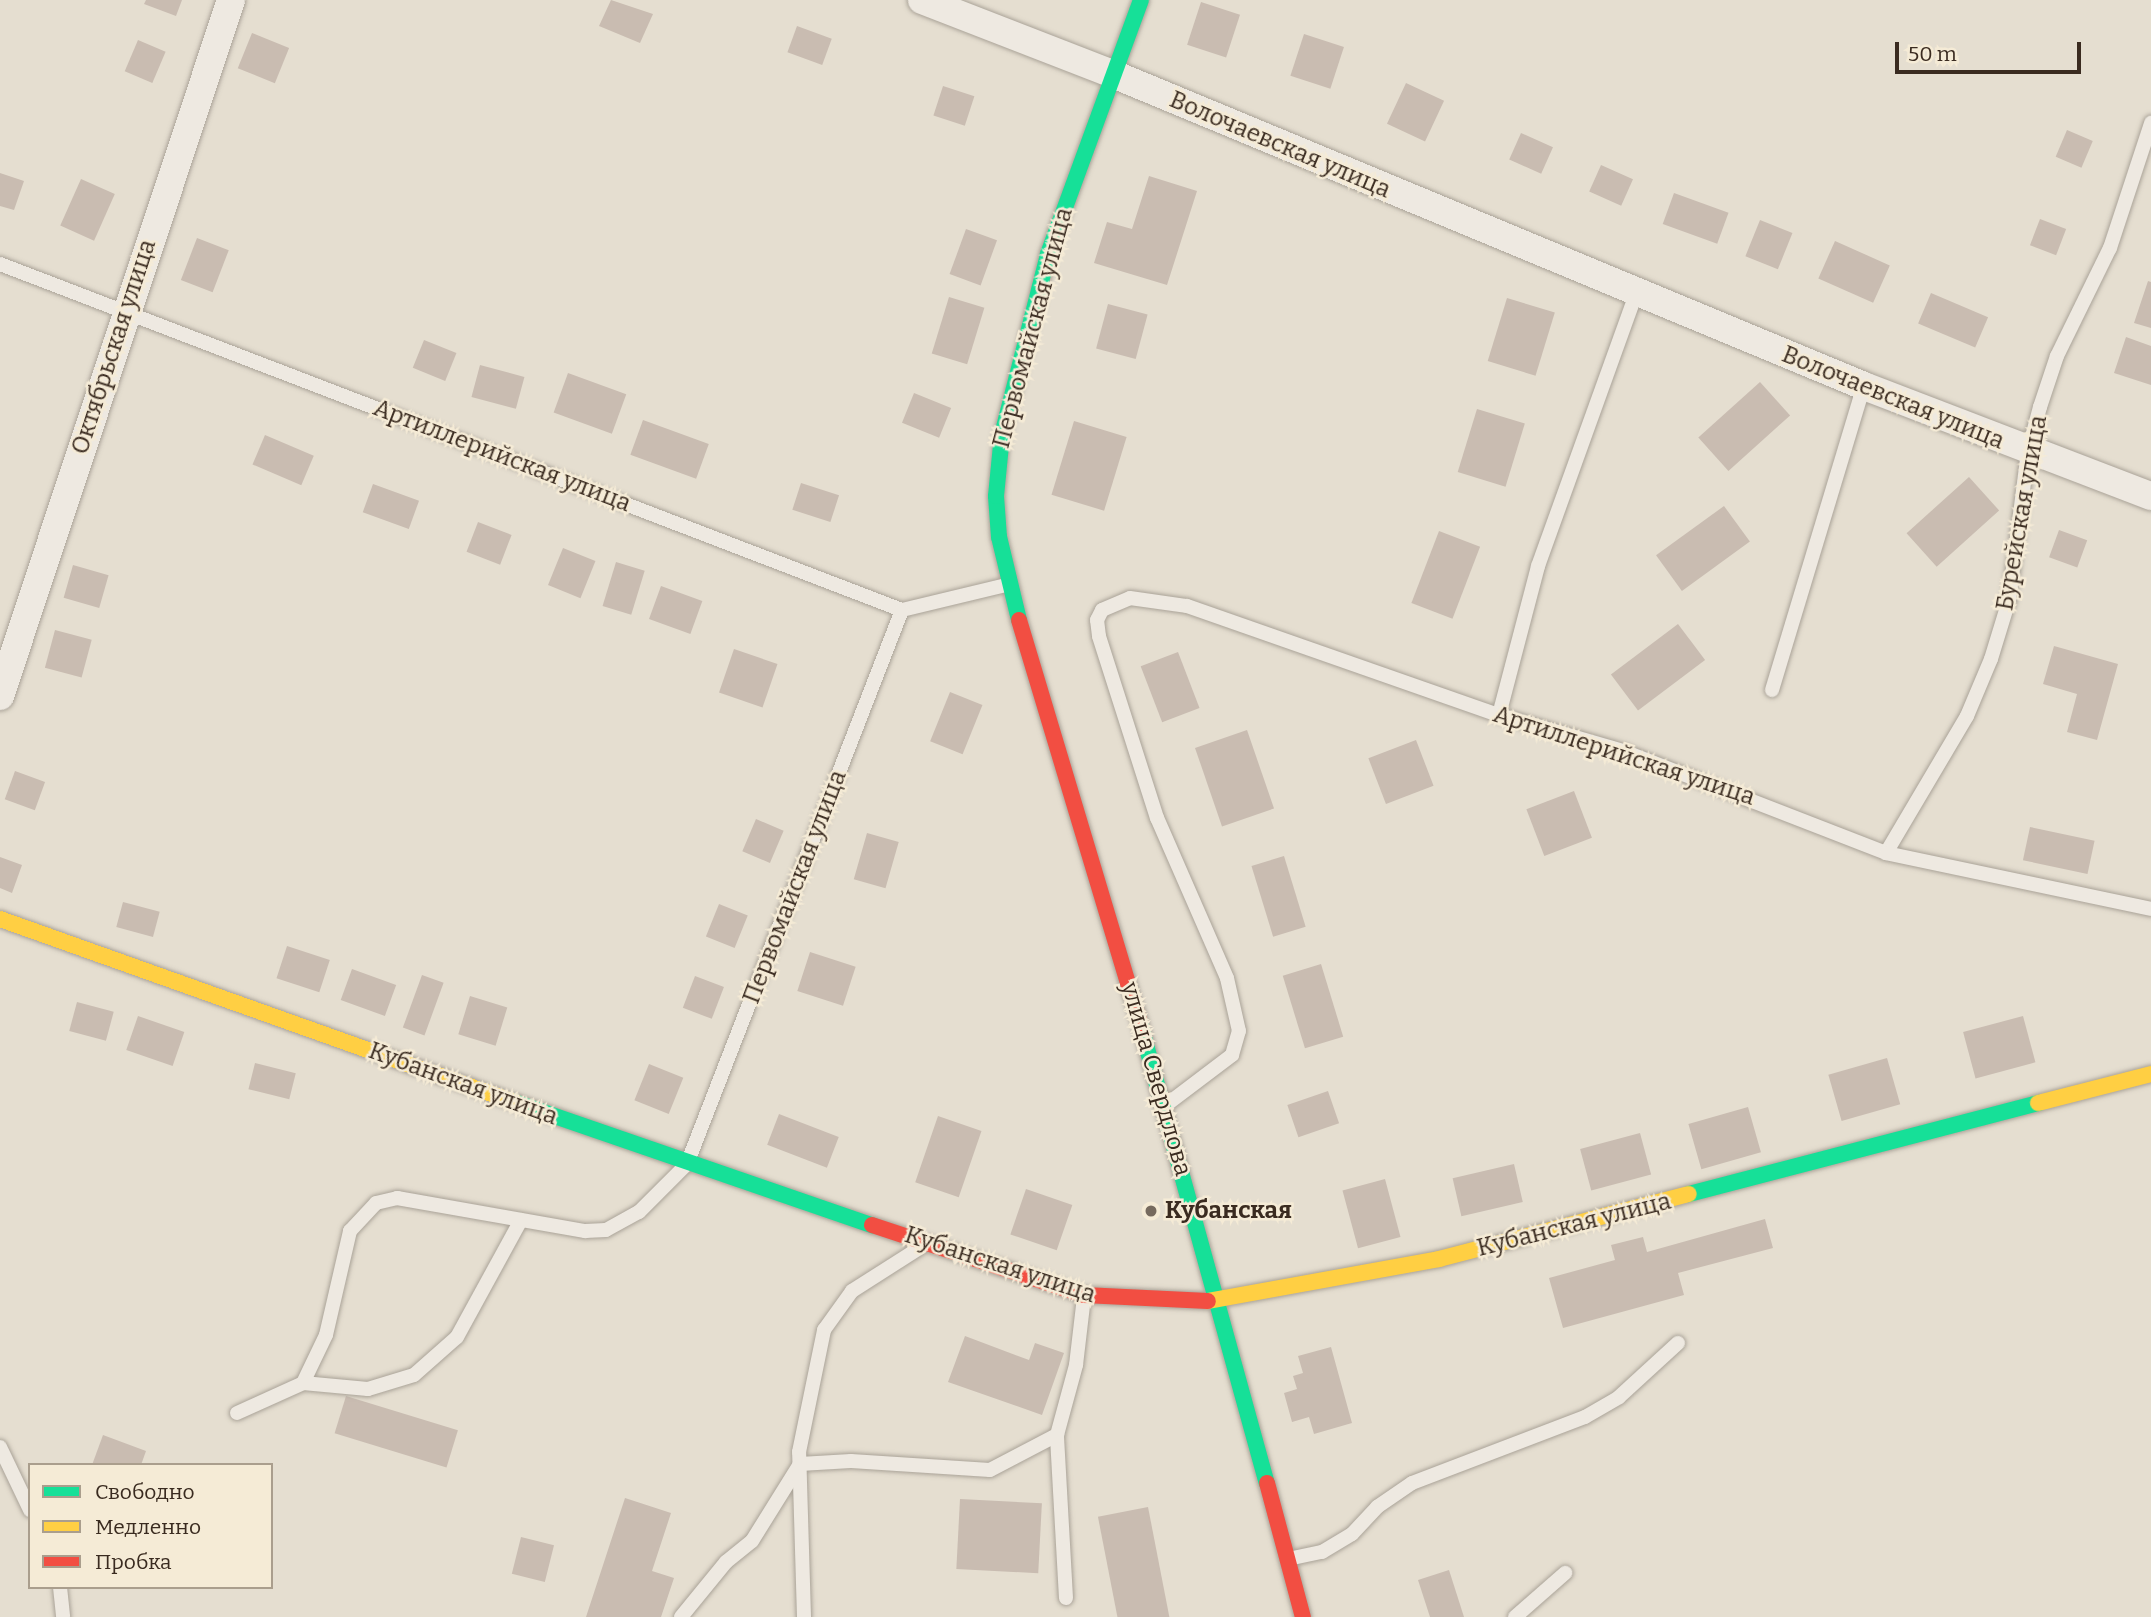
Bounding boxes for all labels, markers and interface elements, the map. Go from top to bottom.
scale bar [1899,28,2084,72]
text: 50 m [1908,41,1957,67]
street label: Волочаевская улица [1165,85,1395,205]
street label: Первомайская улица [987,205,1079,451]
street label: Октябрьская улица [66,236,162,458]
street label: Волочаевская улица [1778,340,2008,456]
street label: Артиллерийская улица [369,394,635,518]
street label: Бурейская улица [1991,413,2053,613]
street label: Артиллерийская улица [1490,700,1758,812]
street label: Первомайская улица [737,766,853,1008]
street label: улица Свердлова [1115,979,1197,1179]
street label: Кубанская улица [365,1036,561,1132]
street label: Кубанская улица [1474,1187,1674,1263]
place label: Кубанская [1165,1197,1292,1225]
marker: Кубанская [1143,1203,1159,1219]
street label: Кубанская улица [901,1221,1099,1309]
legend [28,1463,273,1589]
text: Свободно [95,1479,195,1505]
text: Медленно [95,1514,201,1540]
text: Пробка [95,1549,172,1575]

